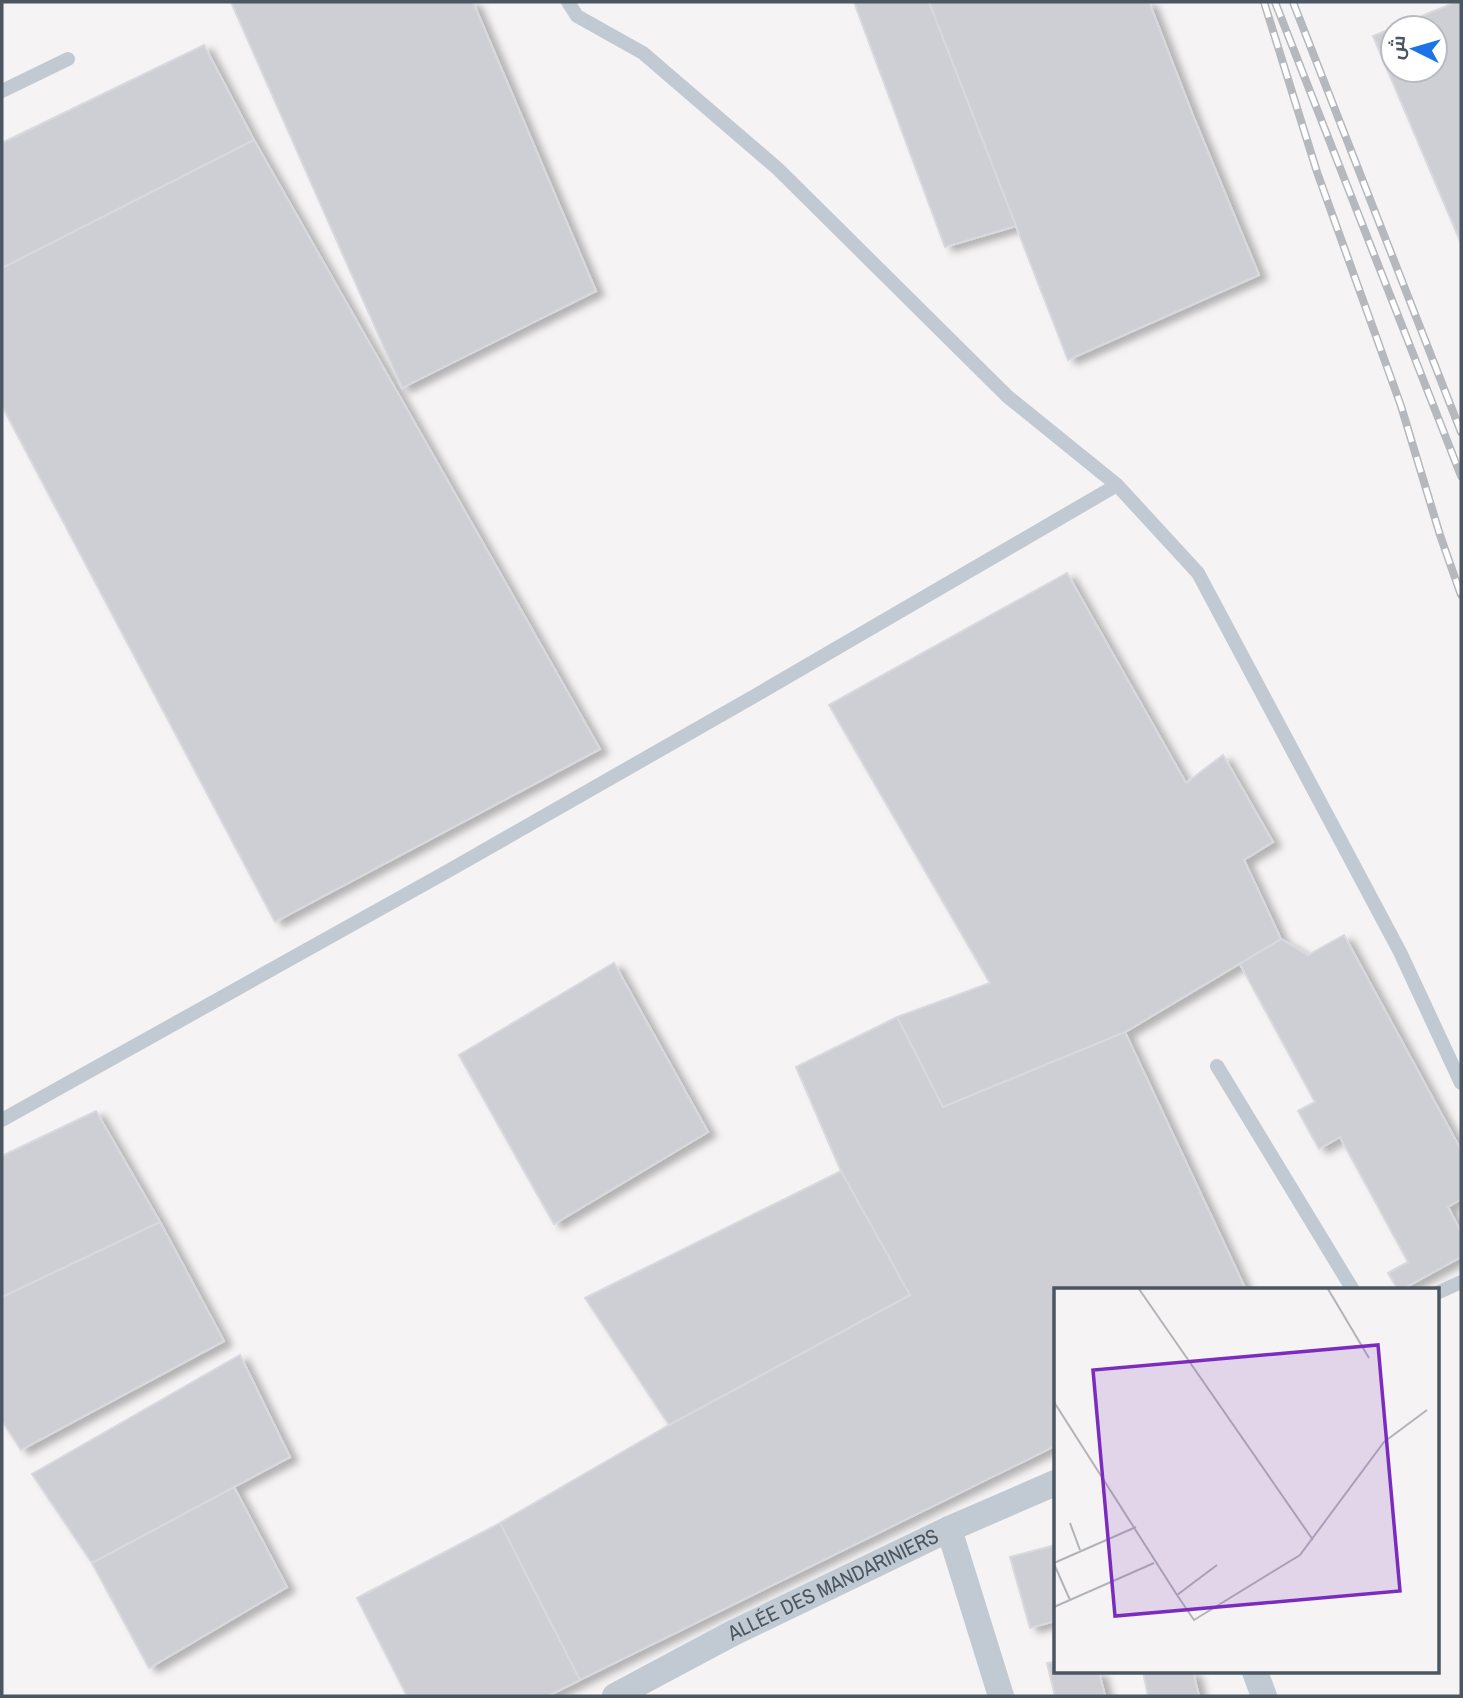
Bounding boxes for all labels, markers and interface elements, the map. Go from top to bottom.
north arrow [1379,14,1449,84]
text: ش [1383,34,1411,61]
inset map [1054,1288,1438,1674]
street label: ALLÉE DES MANDARINIERS [722,1521,943,1648]

